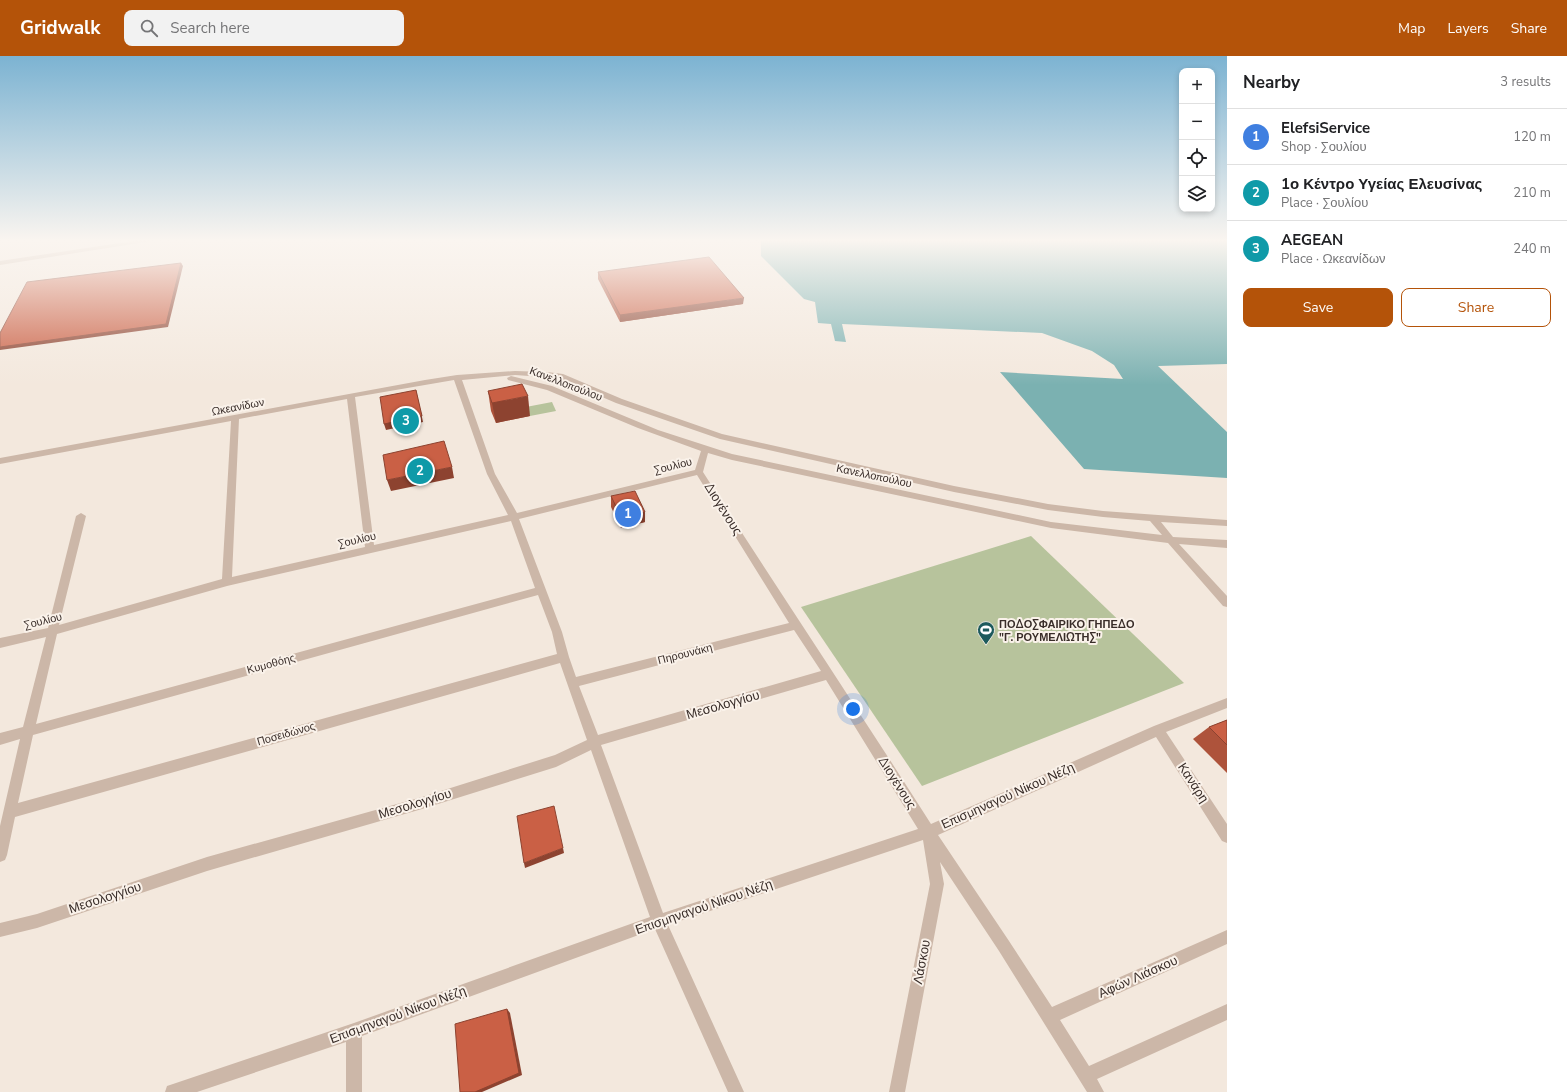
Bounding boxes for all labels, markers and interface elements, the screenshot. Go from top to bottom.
search box [124,10,404,46]
text: Gridwalk [20,15,100,41]
icon: search [138,17,160,39]
text: Search here [170,18,250,38]
text: Map [1398,19,1425,38]
text: Layers [1447,19,1489,38]
text: Share [1511,19,1547,38]
map controls [1179,68,1215,212]
button: + [1179,68,1215,104]
text: Nearby [1243,71,1300,94]
text: 3 results [1500,73,1551,91]
button: − [1179,104,1215,140]
text: ElefsiService [1281,118,1370,138]
text: 1 [1252,128,1260,146]
text: 120 m [1513,128,1551,146]
text: Shop · Σουλίου [1281,138,1367,156]
button: locate [1179,140,1215,176]
text: 1ο Κέντρο Υγείας Ελευσίνας [1281,174,1482,194]
button: layers [1179,176,1215,212]
text: 2 [1252,184,1260,202]
text: 210 m [1513,184,1551,202]
text: Place · Σουλίου [1281,194,1368,212]
text: AEGEAN [1281,230,1343,250]
text: 3 [1252,240,1260,258]
text: 240 m [1513,240,1551,258]
text: Place · Ωκεανίδων [1281,250,1386,268]
button: Save [1243,288,1393,327]
button: Share [1401,288,1551,327]
street label: Κανελλοπούλου [527,363,605,405]
street label: Ωκεανίδων [210,394,266,419]
pin: 3 [393,406,419,436]
street label: Σουλίου [652,454,694,478]
pin: 2 [407,456,433,486]
street label: Κανελλοπούλου [835,461,913,491]
street label: Διογένους [700,479,746,539]
pin: 1 [615,499,641,529]
street label: Σουλίου [336,528,378,552]
street label: Σουλίου [22,609,64,633]
place label: ΠΟΔΟΣΦΑΙΡΙΚΟ ΓΗΠΕΔΟ "Γ. ΡΟΥΜΕΛΙΩΤΗΣ" [999,617,1135,645]
sports icon: ΠΟΔΟΣΦΑΙΡΙΚΟ ΓΗΠΕΔΟ "Γ. ΡΟΥΜΕΛΙΩΤΗΣ" [976,620,996,645]
street label: Πηρουνάκη [656,640,714,668]
street label: Κυμοθόης [245,650,297,678]
street label: Μεσολογγίου [684,686,762,724]
your location [843,699,863,719]
street label: Ποσειδώνος [255,719,317,749]
street label: Διογένους [874,753,920,813]
street label: Επισμηναγού Νίκου Νέζη [938,758,1078,834]
street label: Κανάρη [1173,759,1213,807]
street label: Μεσολογγίου [376,784,454,824]
street label: Επισμηναγού Νίκου Νέζη [633,875,775,939]
street label: Μεσολογγίου [66,878,144,918]
street label: Λάσκου [909,938,935,986]
street label: Αφών Λιάσκου [1096,952,1180,1002]
street label: Επισμηναγού Νίκου Νέζη [327,982,469,1048]

